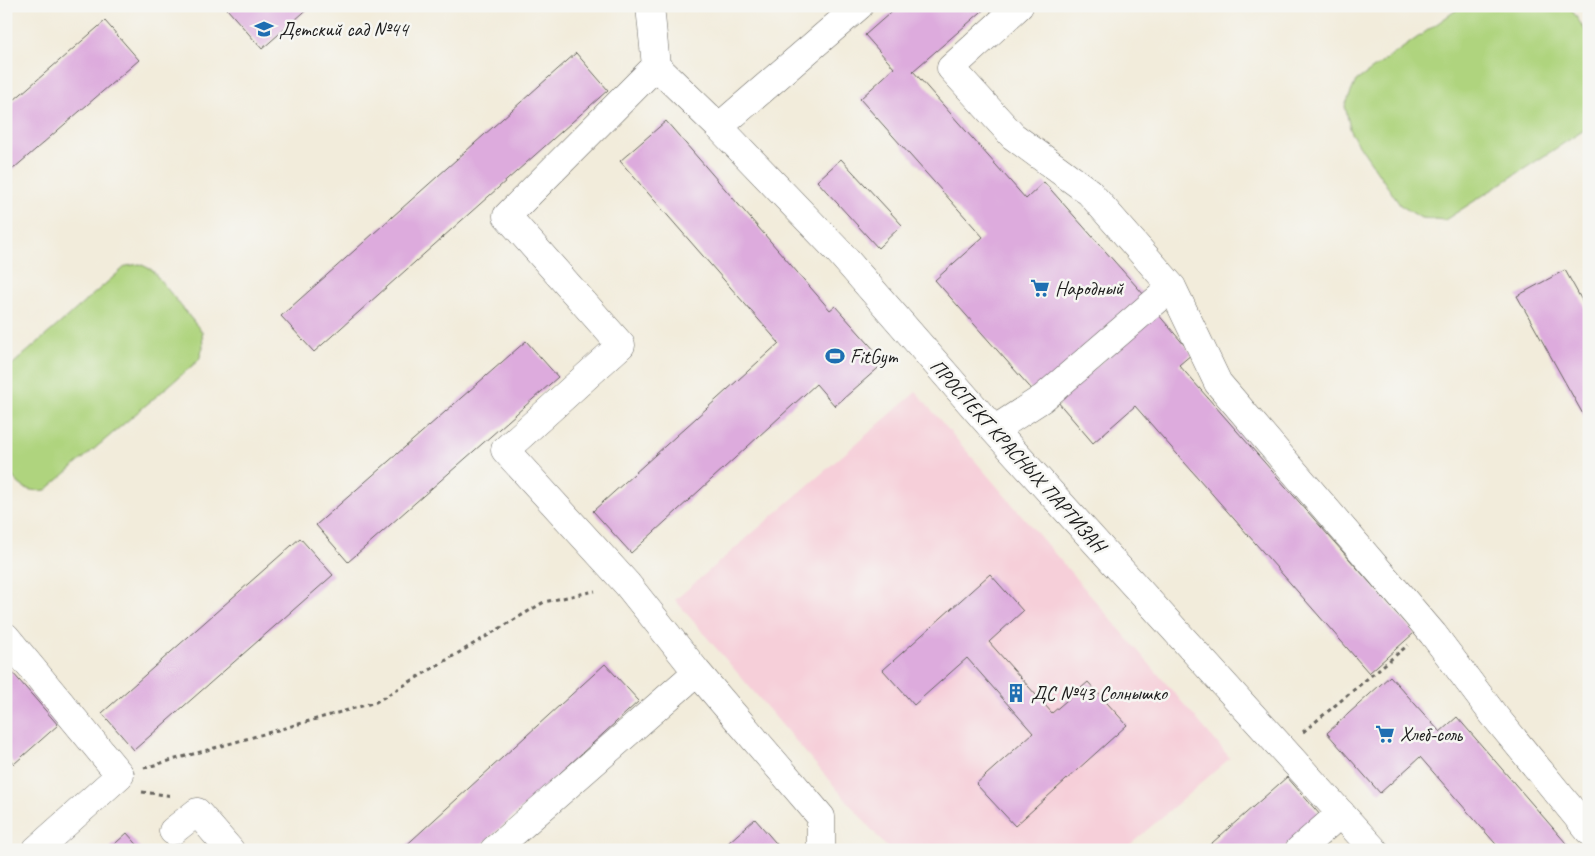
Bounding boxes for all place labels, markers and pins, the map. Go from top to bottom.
place label: Детский сад №44 [279,17,410,42]
school or university icon: Детский сад №44 [253,18,275,40]
place label: Народный [1055,276,1125,301]
supermarket icon: Народный [1029,277,1051,299]
place label: FitGym [850,344,898,369]
sports icon: FitGym [824,345,846,367]
place label: ДС №43 Солнышко [1031,681,1168,706]
building icon: ДС №43 Солнышко [1005,682,1027,704]
place label: Хлеб-соль [1400,722,1464,747]
supermarket icon: Хлеб-соль [1374,723,1396,745]

